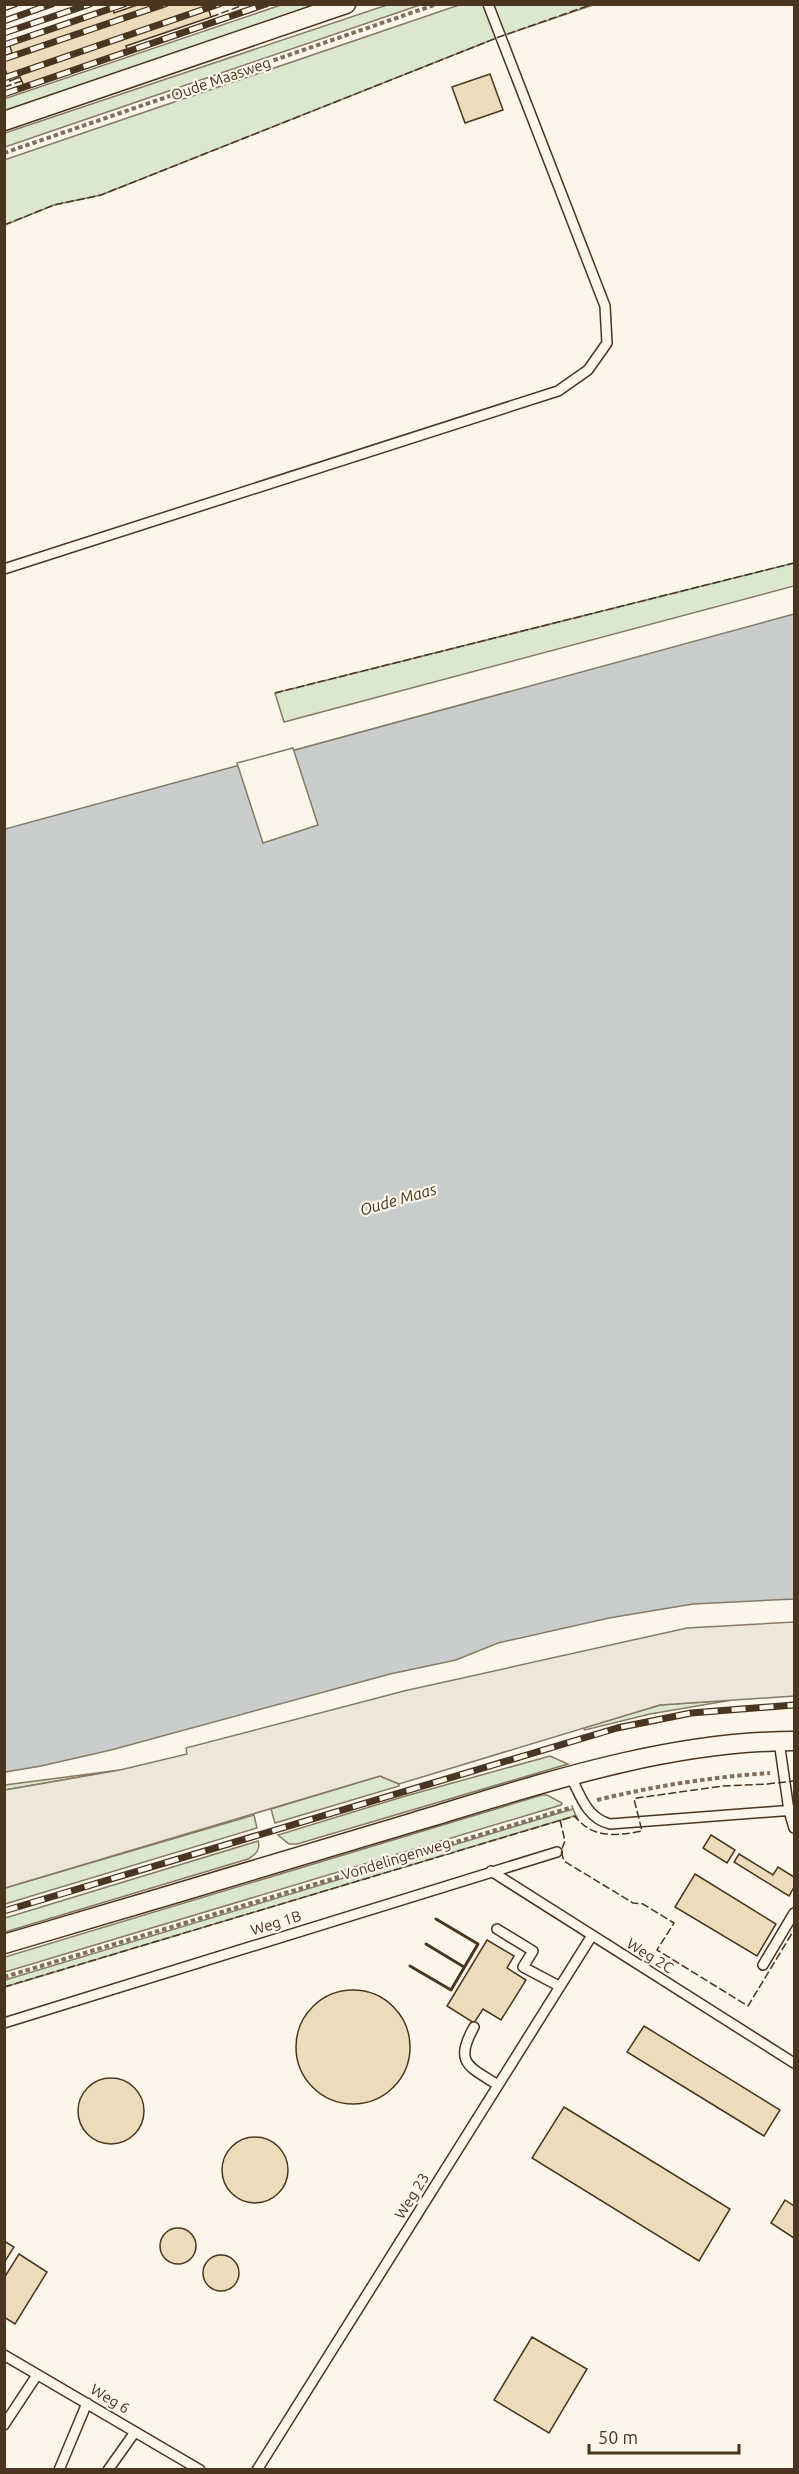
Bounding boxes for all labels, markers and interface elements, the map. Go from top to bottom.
street label: Oude Maasweg [169,54,273,104]
water label: Oude Maas [358,1179,439,1219]
street label: Vondelingenweg [339,1834,453,1883]
street label: Weg 1B [249,1907,303,1938]
street label: Weg 2C [624,1935,677,1976]
street label: Weg 23 [391,2170,432,2222]
street label: Weg 6 [88,2380,133,2417]
scale bar [589,2417,739,2455]
text: 50 m [598,2427,638,2447]

